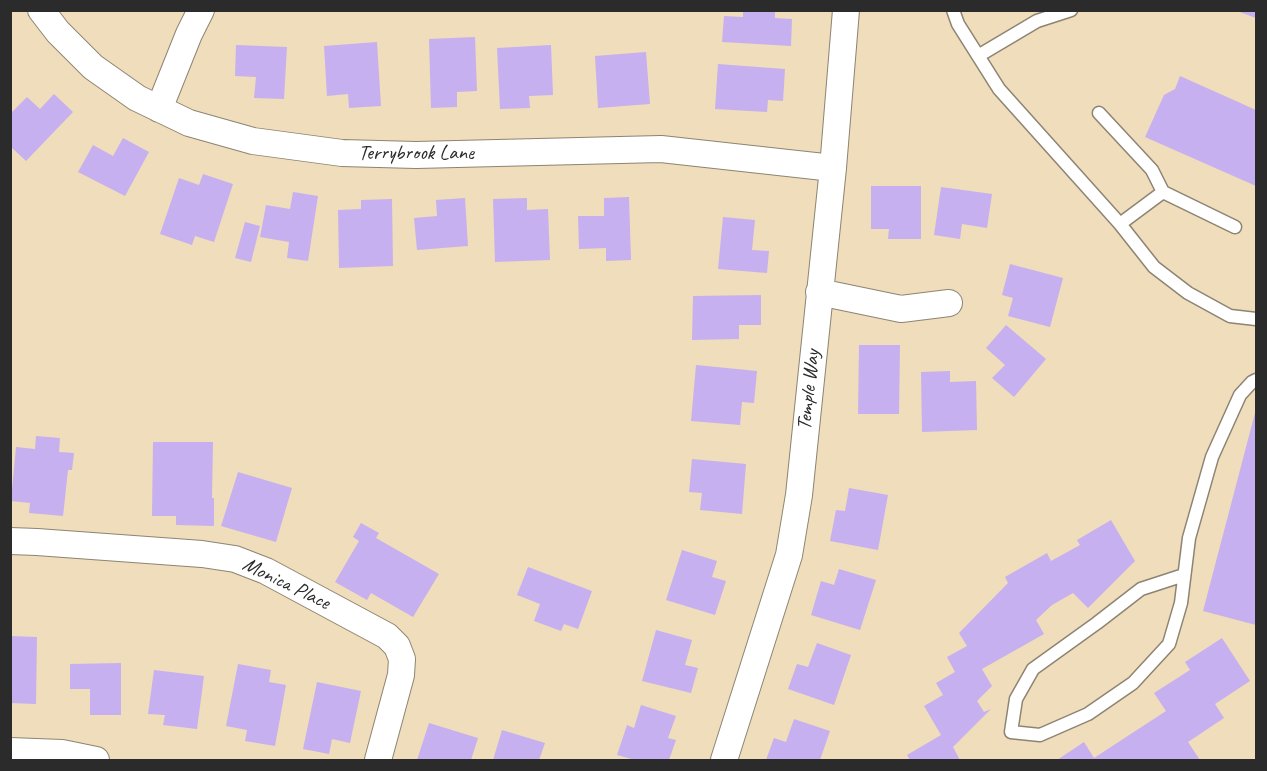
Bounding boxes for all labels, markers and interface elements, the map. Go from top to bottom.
street label: Terrybrook Lane [358,140,474,166]
street label: Temple Way [792,349,826,431]
street label: Monica Place [238,552,334,616]

